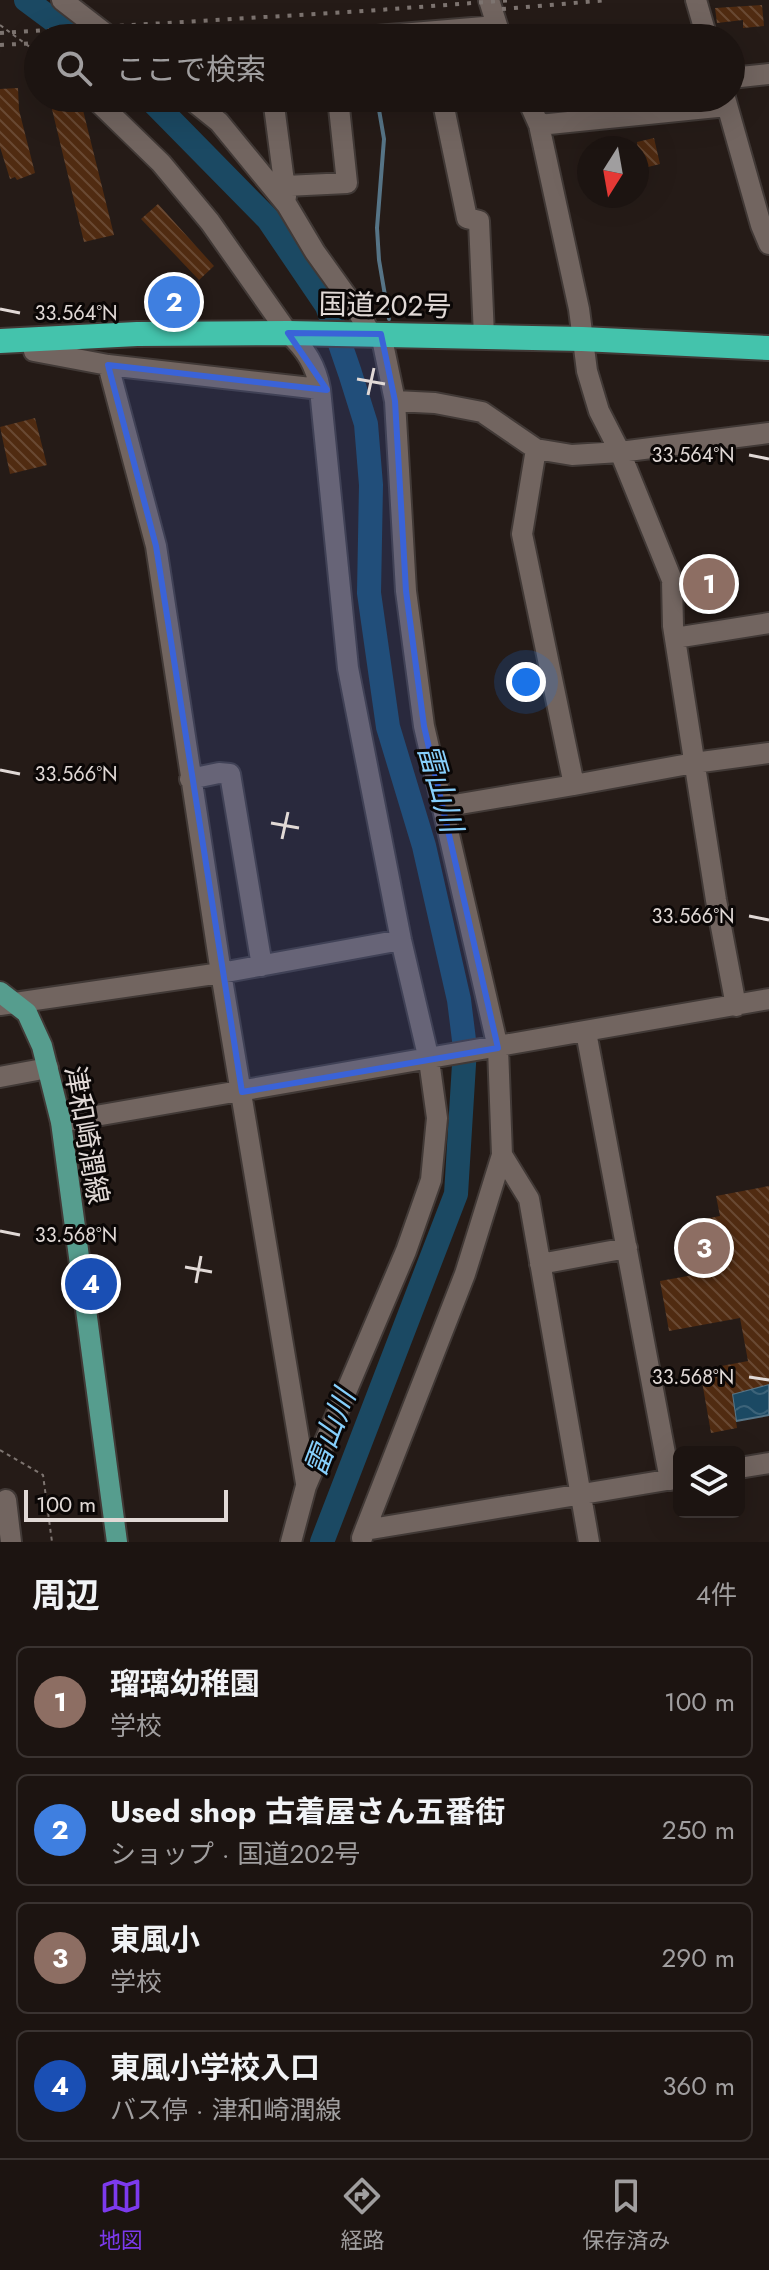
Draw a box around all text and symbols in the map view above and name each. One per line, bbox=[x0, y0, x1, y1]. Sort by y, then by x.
search box bbox=[24, 24, 745, 112]
icon: search bbox=[52, 46, 96, 90]
text: ここで検索 bbox=[116, 48, 266, 91]
north arrow bbox=[577, 136, 649, 208]
pin: 2 bbox=[148, 272, 200, 332]
street label: 国道202号 bbox=[318, 284, 452, 327]
text: 33.564°N bbox=[34, 299, 118, 328]
text: 33.564°N bbox=[651, 441, 735, 470]
pin: 1 bbox=[683, 554, 735, 614]
your location bbox=[506, 662, 546, 702]
water label: 雷山川 bbox=[407, 739, 474, 840]
text: 33.566°N bbox=[35, 760, 117, 789]
text: 33.566°N bbox=[652, 902, 734, 931]
street label: 津和崎潤線 bbox=[54, 1063, 119, 1208]
pin: 3 bbox=[678, 1218, 730, 1278]
text: 33.568°N bbox=[35, 1221, 117, 1250]
pin: 4 bbox=[65, 1254, 117, 1314]
text: 33.568°N bbox=[652, 1363, 734, 1392]
water label: 雷山川 bbox=[293, 1380, 367, 1483]
map controls bbox=[673, 1446, 745, 1518]
button: layers bbox=[673, 1446, 745, 1518]
scale bar bbox=[24, 1486, 228, 1522]
text: 100 m bbox=[36, 1488, 96, 1520]
text: 周辺 bbox=[32, 1571, 100, 1620]
text: 4件 bbox=[696, 1576, 737, 1614]
text: 瑠璃幼稚園 bbox=[110, 1662, 260, 1705]
text: 1 bbox=[53, 1683, 67, 1721]
text: 100 m bbox=[664, 1683, 735, 1721]
text: 学校 bbox=[110, 1707, 162, 1745]
text: Used shop 古着屋さん五番街 bbox=[110, 1790, 505, 1833]
text: 2 bbox=[51, 1811, 69, 1849]
text: 250 m bbox=[662, 1811, 735, 1849]
text: ショップ · 国道202号 bbox=[110, 1835, 361, 1873]
text: 東風小 bbox=[110, 1918, 200, 1961]
text: 3 bbox=[52, 1939, 68, 1977]
text: 290 m bbox=[662, 1939, 735, 1977]
text: 学校 bbox=[110, 1963, 162, 2001]
text: 東風小学校入口 bbox=[110, 2046, 320, 2089]
text: 4 bbox=[51, 2067, 69, 2105]
text: 360 m bbox=[662, 2067, 735, 2105]
text: バス停 · 津和崎潤線 bbox=[110, 2091, 341, 2129]
tab: 地図 bbox=[99, 2174, 143, 2256]
tab: 経路 bbox=[340, 2174, 384, 2256]
tab: 保存済み bbox=[582, 2174, 670, 2256]

